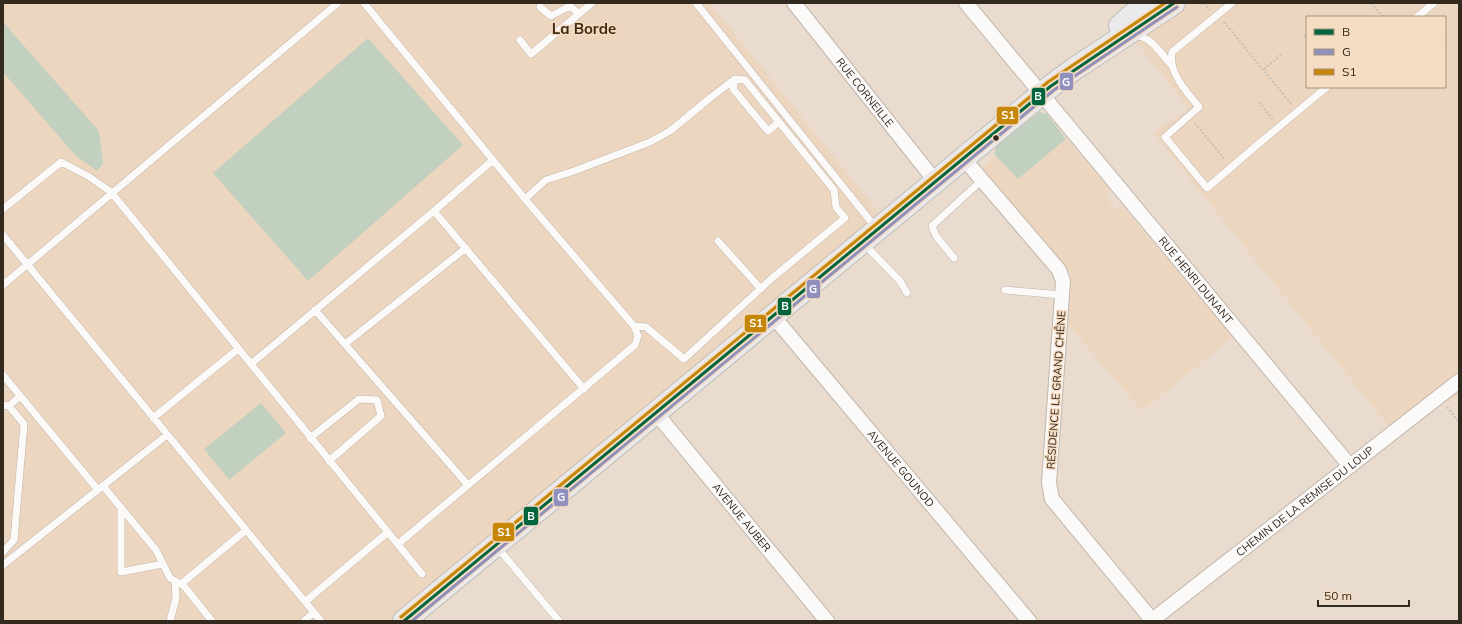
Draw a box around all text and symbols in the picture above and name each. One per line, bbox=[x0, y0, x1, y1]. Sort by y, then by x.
legend bbox=[1306, 16, 1446, 88]
district label: La Borde bbox=[552, 19, 616, 38]
text: B bbox=[1342, 24, 1350, 39]
text: G bbox=[1342, 44, 1351, 59]
street label: RUE CORNEILLE bbox=[833, 55, 897, 130]
text: S1 bbox=[1342, 64, 1357, 79]
line badge: G bbox=[1059, 72, 1074, 91]
text: G bbox=[1062, 75, 1070, 89]
line badge: B bbox=[1031, 87, 1046, 106]
text: B bbox=[1034, 89, 1042, 103]
line badge: S1 bbox=[996, 106, 1019, 125]
text: S1 bbox=[1001, 108, 1015, 122]
unlabelled marker bbox=[991, 133, 1001, 143]
street label: RUE HENRI DUNANT bbox=[1156, 234, 1236, 327]
line badge: G bbox=[806, 279, 821, 299]
text: G bbox=[809, 282, 817, 296]
line badge: B bbox=[777, 297, 792, 316]
text: B bbox=[781, 299, 789, 313]
street label: RÉSIDENCE LE GRAND CHÊNE bbox=[1043, 310, 1069, 470]
line badge: S1 bbox=[744, 314, 767, 333]
text: S1 bbox=[749, 316, 763, 330]
street label: AVENUE GOUNOD bbox=[864, 427, 937, 510]
street label: CHEMIN DE LA REMISE DU LOUP bbox=[1233, 443, 1377, 559]
street label: AVENUE AUBER bbox=[709, 480, 774, 555]
line badge: G bbox=[553, 488, 569, 507]
text: G bbox=[557, 490, 565, 504]
line badge: B bbox=[523, 506, 539, 526]
text: B bbox=[527, 509, 535, 523]
line badge: S1 bbox=[492, 522, 515, 542]
text: S1 bbox=[497, 525, 511, 539]
scale bar bbox=[1318, 582, 1409, 608]
text: 50 m bbox=[1324, 588, 1352, 603]

